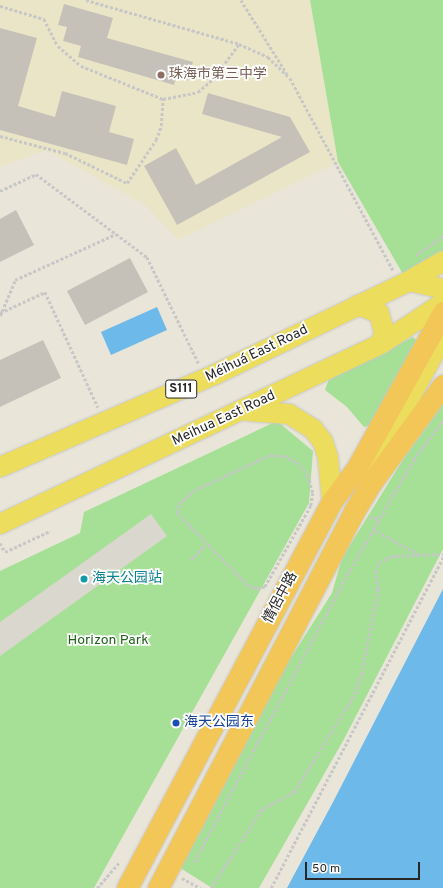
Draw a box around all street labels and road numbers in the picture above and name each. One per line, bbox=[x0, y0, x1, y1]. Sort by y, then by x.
street label: Méihuá East Road bbox=[203, 322, 311, 386]
road number: S111 bbox=[165, 378, 197, 400]
street label: Meihua East Road bbox=[170, 388, 278, 450]
street label: 情侶中路 bbox=[260, 569, 302, 627]

